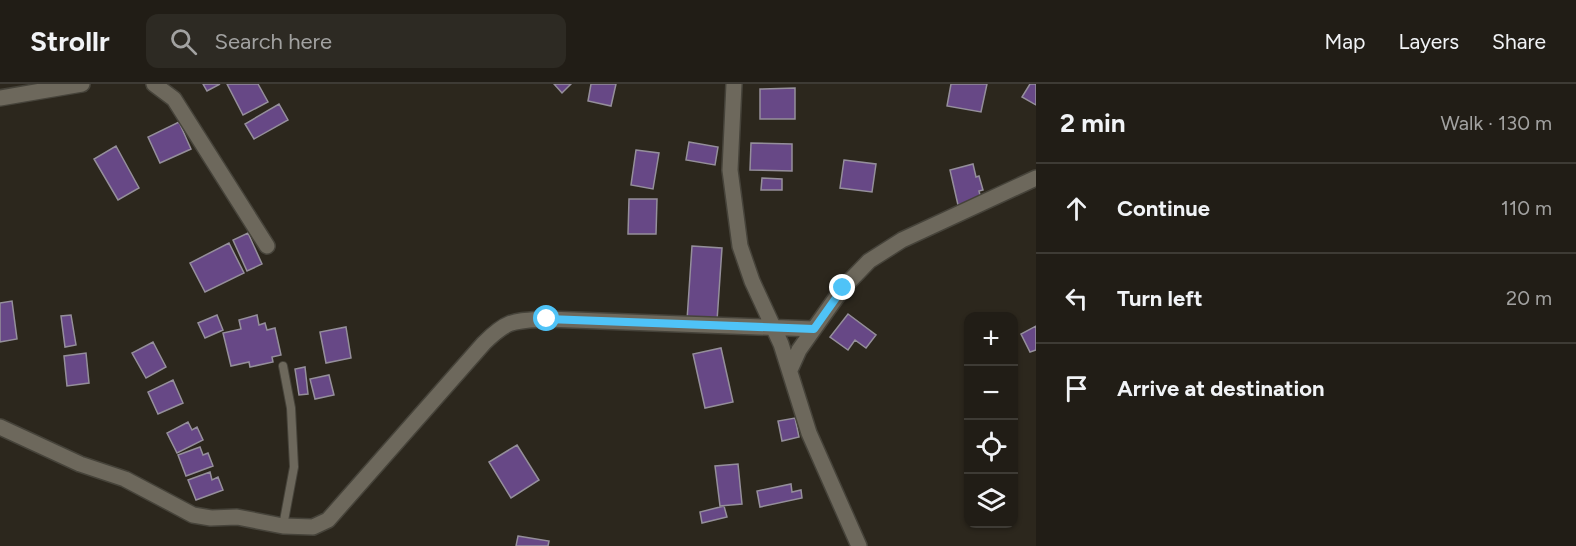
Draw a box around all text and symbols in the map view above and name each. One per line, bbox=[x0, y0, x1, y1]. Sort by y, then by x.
search box bbox=[146, 14, 566, 68]
text: Strollr bbox=[30, 24, 110, 58]
icon: search bbox=[167, 25, 200, 58]
text: Search here bbox=[215, 28, 332, 55]
text: Map bbox=[1325, 29, 1365, 54]
text: Layers bbox=[1398, 29, 1459, 54]
text: Share bbox=[1492, 29, 1546, 54]
text: 2 min bbox=[1060, 107, 1126, 139]
text: Walk · 130 m bbox=[1440, 111, 1552, 135]
icon: ahead bbox=[1060, 192, 1093, 225]
text: Continue bbox=[1117, 195, 1210, 222]
text: 110 m bbox=[1501, 196, 1552, 220]
route end bbox=[829, 274, 855, 300]
icon: left bbox=[1060, 282, 1093, 315]
text: Turn left bbox=[1117, 285, 1203, 312]
text: 20 m bbox=[1506, 286, 1552, 310]
route start bbox=[533, 305, 559, 331]
map controls bbox=[964, 312, 1018, 528]
button: + bbox=[964, 312, 1018, 366]
button: − bbox=[964, 366, 1018, 420]
icon: arrive bbox=[1060, 372, 1093, 405]
text: Arrive at destination bbox=[1117, 375, 1325, 402]
button: locate bbox=[964, 420, 1018, 474]
button: layers bbox=[964, 474, 1018, 528]

